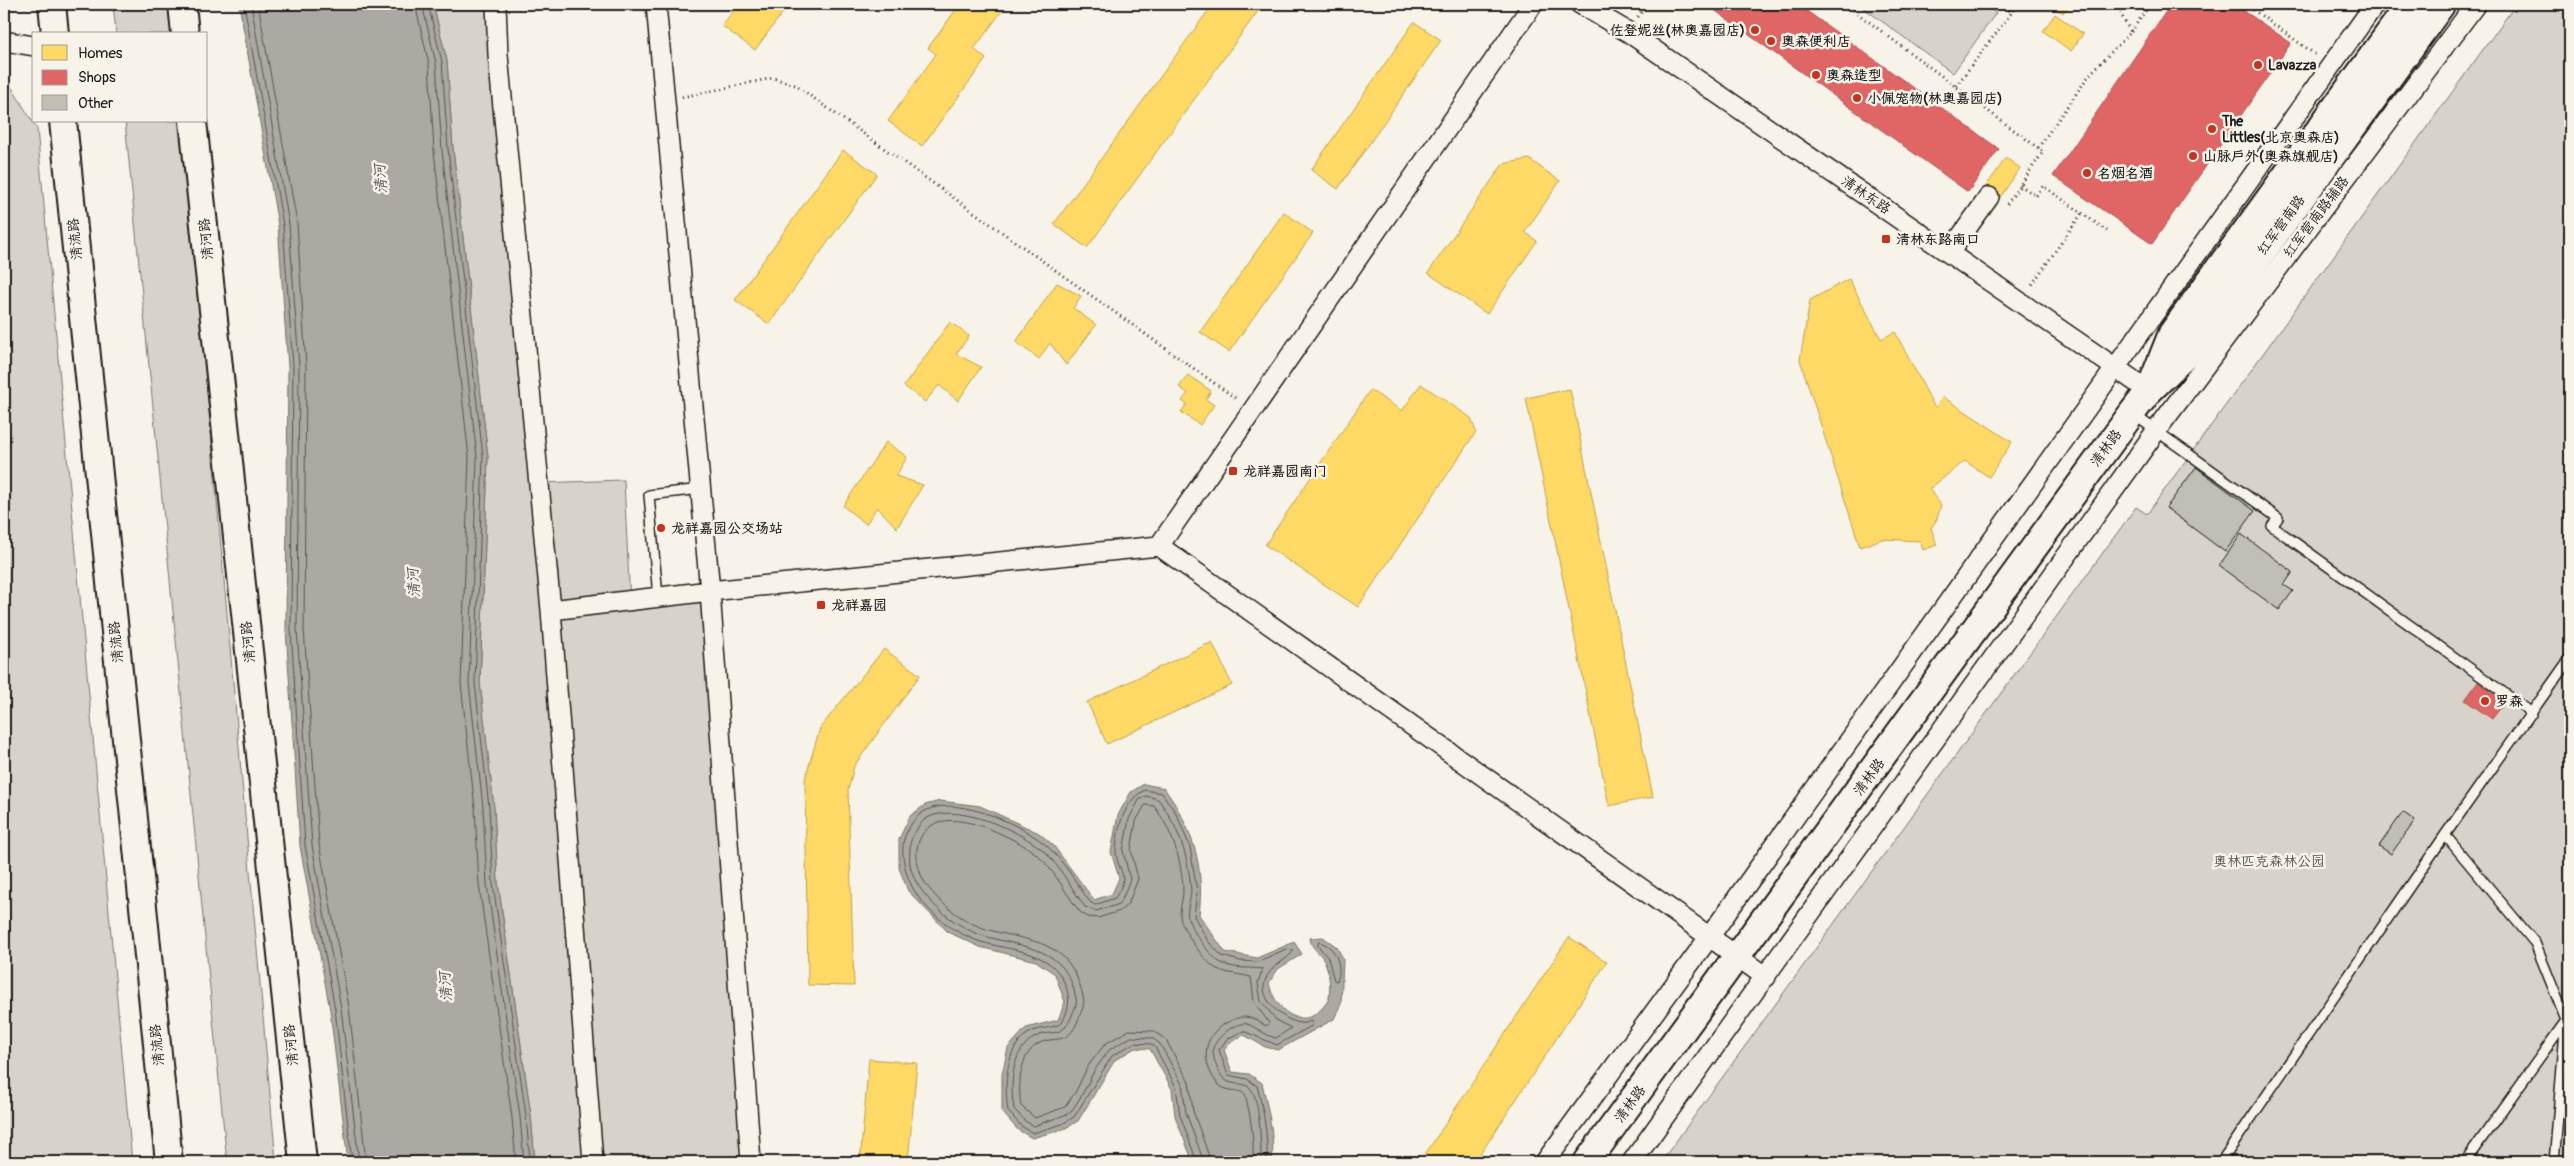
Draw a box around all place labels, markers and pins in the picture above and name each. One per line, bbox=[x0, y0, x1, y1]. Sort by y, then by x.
place label: 佐登妮丝(林奥嘉园店) bbox=[1610, 22, 1745, 39]
marker: 佐登妮丝(林奥嘉园店) bbox=[1749, 24, 1761, 36]
place label: 奥森便利店 bbox=[1781, 33, 1851, 50]
marker: 奥森便利店 bbox=[1765, 35, 1777, 47]
place label: Lavazza bbox=[2268, 57, 2317, 74]
marker: Lavazza bbox=[2252, 59, 2264, 71]
place label: 奥森造型 bbox=[1826, 67, 1882, 84]
marker: 奥森造型 bbox=[1810, 69, 1822, 81]
place label: 小佩宠物(林奥嘉园店) bbox=[1867, 90, 2002, 107]
marker: 小佩宠物(林奥嘉园店) bbox=[1851, 92, 1863, 104]
place label: The Littles(北京奥森店) bbox=[2221, 113, 2340, 146]
marker: The Littles(北京奥森店) bbox=[2206, 123, 2218, 135]
place label: 山脉户外(奥森旗舰店) bbox=[2203, 148, 2338, 165]
marker: 山脉户外(奥森旗舰店) bbox=[2187, 150, 2199, 162]
place label: 名烟名酒 bbox=[2097, 165, 2153, 182]
marker: 名烟名酒 bbox=[2081, 167, 2093, 179]
place label: 清林东路南口 bbox=[1896, 231, 1980, 248]
marker: 清林东路南口 bbox=[1880, 233, 1892, 245]
place label: 龙祥嘉园南门 bbox=[1243, 463, 1327, 480]
marker: 龙祥嘉园南门 bbox=[1227, 465, 1239, 477]
place label: 龙祥嘉园公交场站 bbox=[671, 520, 783, 537]
marker: 龙祥嘉园公交场站 bbox=[655, 522, 667, 534]
place label: 龙祥嘉园 bbox=[831, 597, 887, 614]
marker: 龙祥嘉园 bbox=[815, 599, 827, 611]
place label: 罗森 bbox=[2495, 693, 2523, 710]
marker: 罗森 bbox=[2479, 695, 2491, 707]

